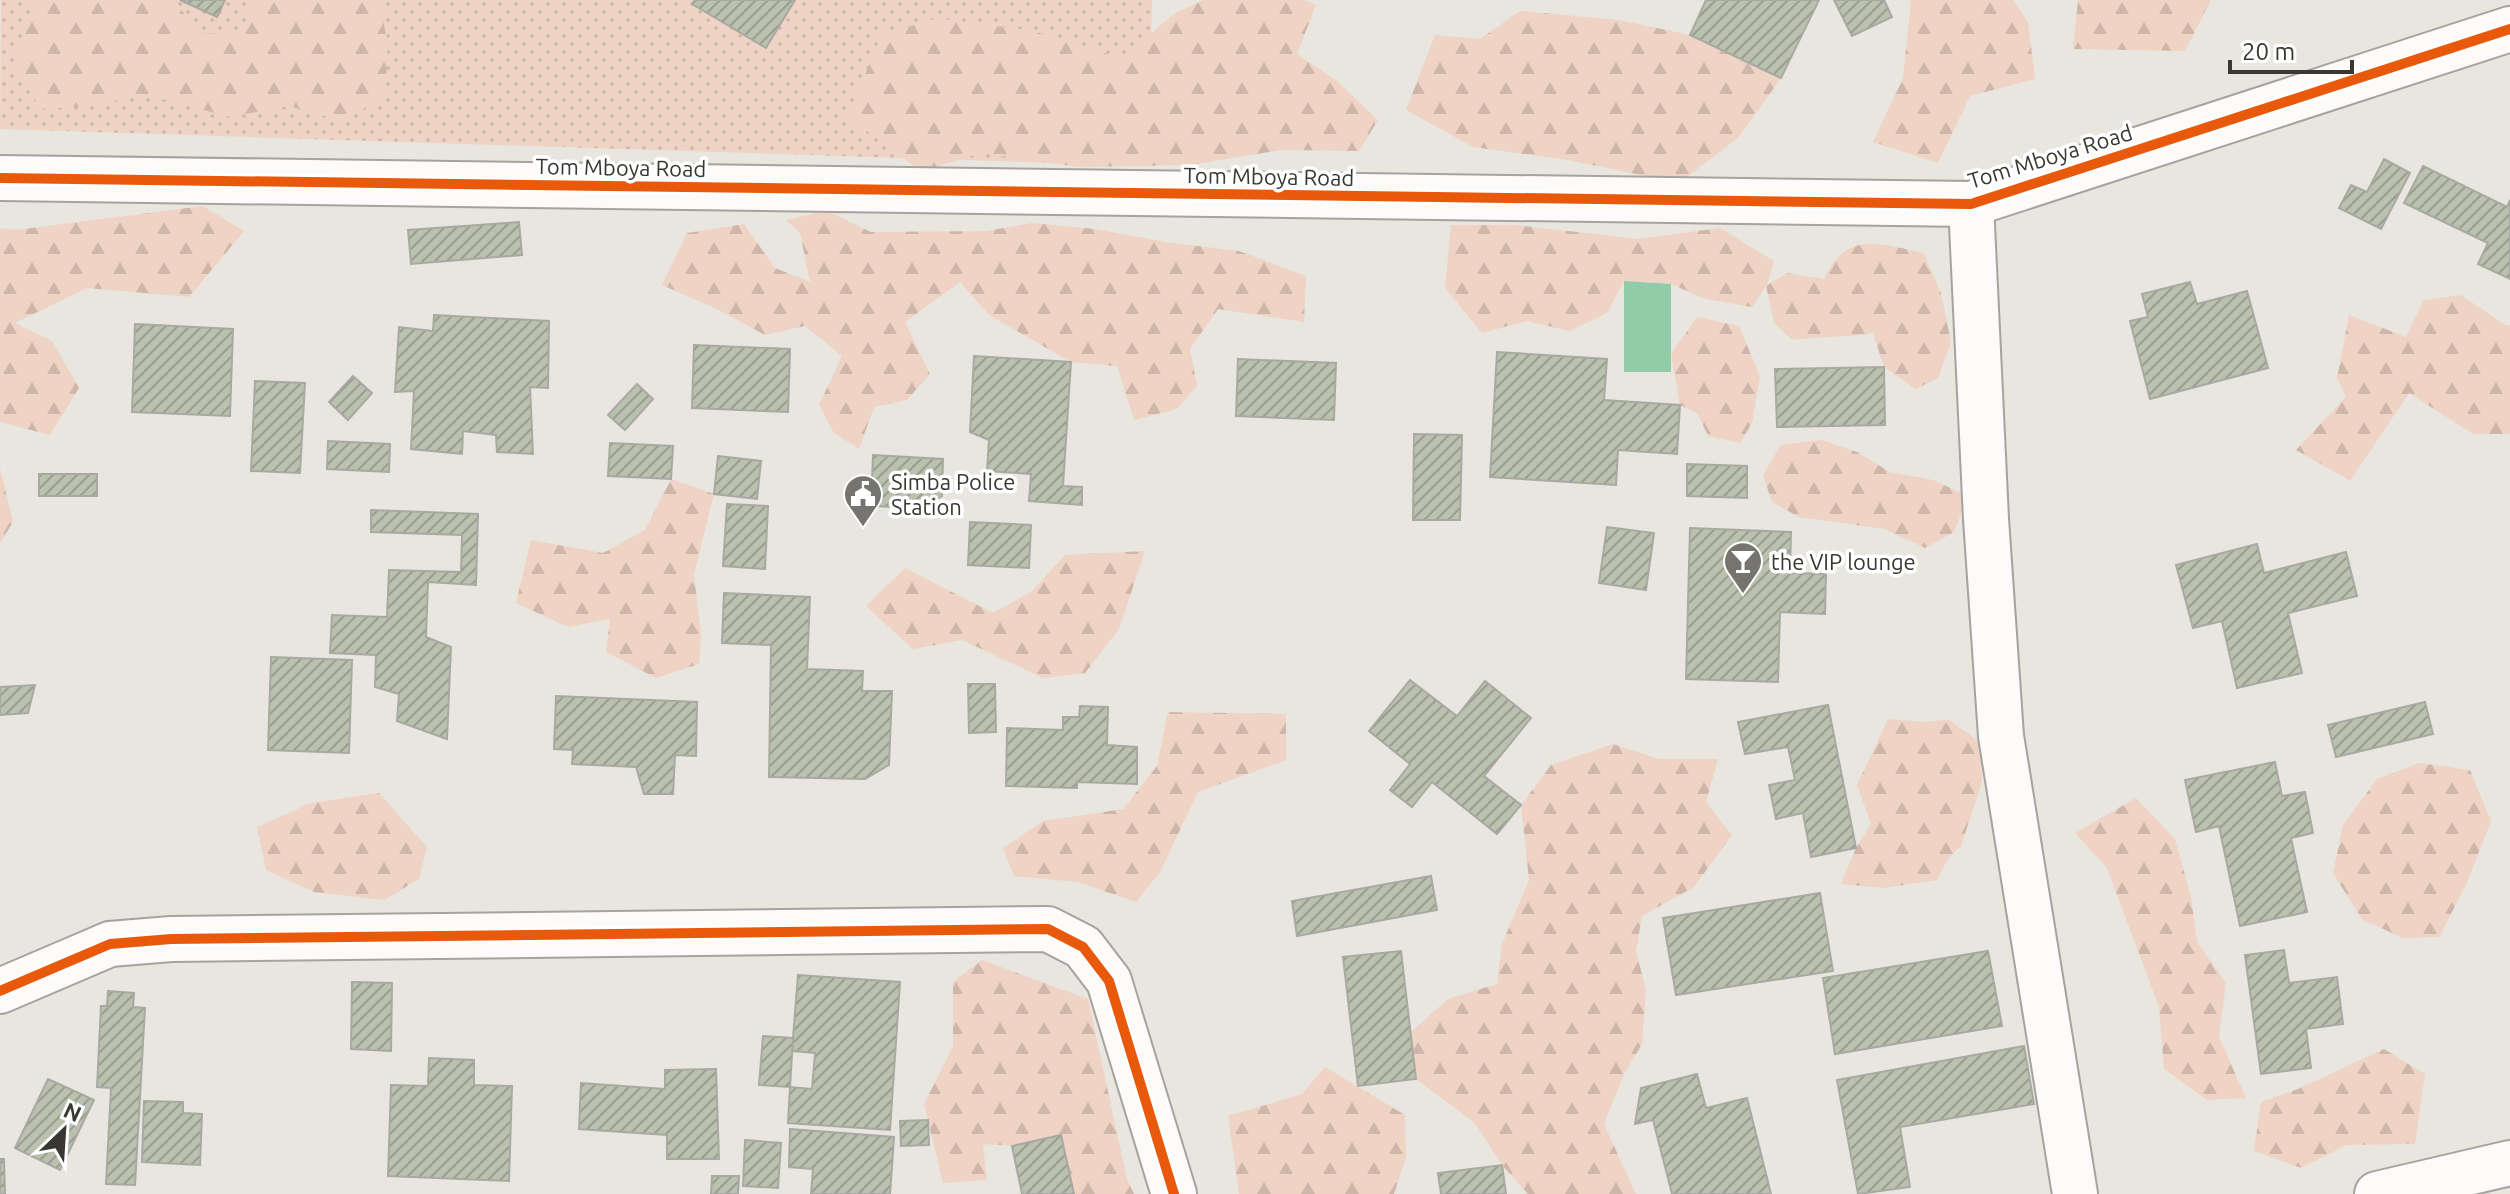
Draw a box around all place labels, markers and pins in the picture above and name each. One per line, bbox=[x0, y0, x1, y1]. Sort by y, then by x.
place label: Simba Police Station bbox=[891, 469, 1015, 519]
public building icon: Simba Police Station bbox=[842, 473, 884, 528]
bar icon: the VIP lounge bbox=[1722, 540, 1764, 595]
place label: the VIP lounge bbox=[1771, 549, 1916, 574]

